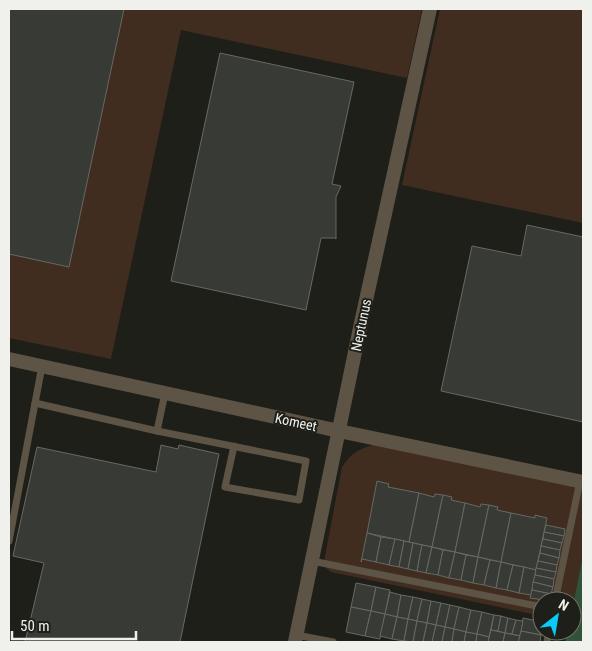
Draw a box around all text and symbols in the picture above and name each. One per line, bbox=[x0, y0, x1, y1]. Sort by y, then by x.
street label: Neptunus bbox=[348, 297, 374, 353]
street label: Komeet bbox=[274, 410, 318, 434]
north arrow bbox=[532, 591, 582, 641]
text: N bbox=[556, 596, 571, 614]
scale bar bbox=[12, 608, 136, 640]
text: 50 m bbox=[20, 617, 50, 635]

